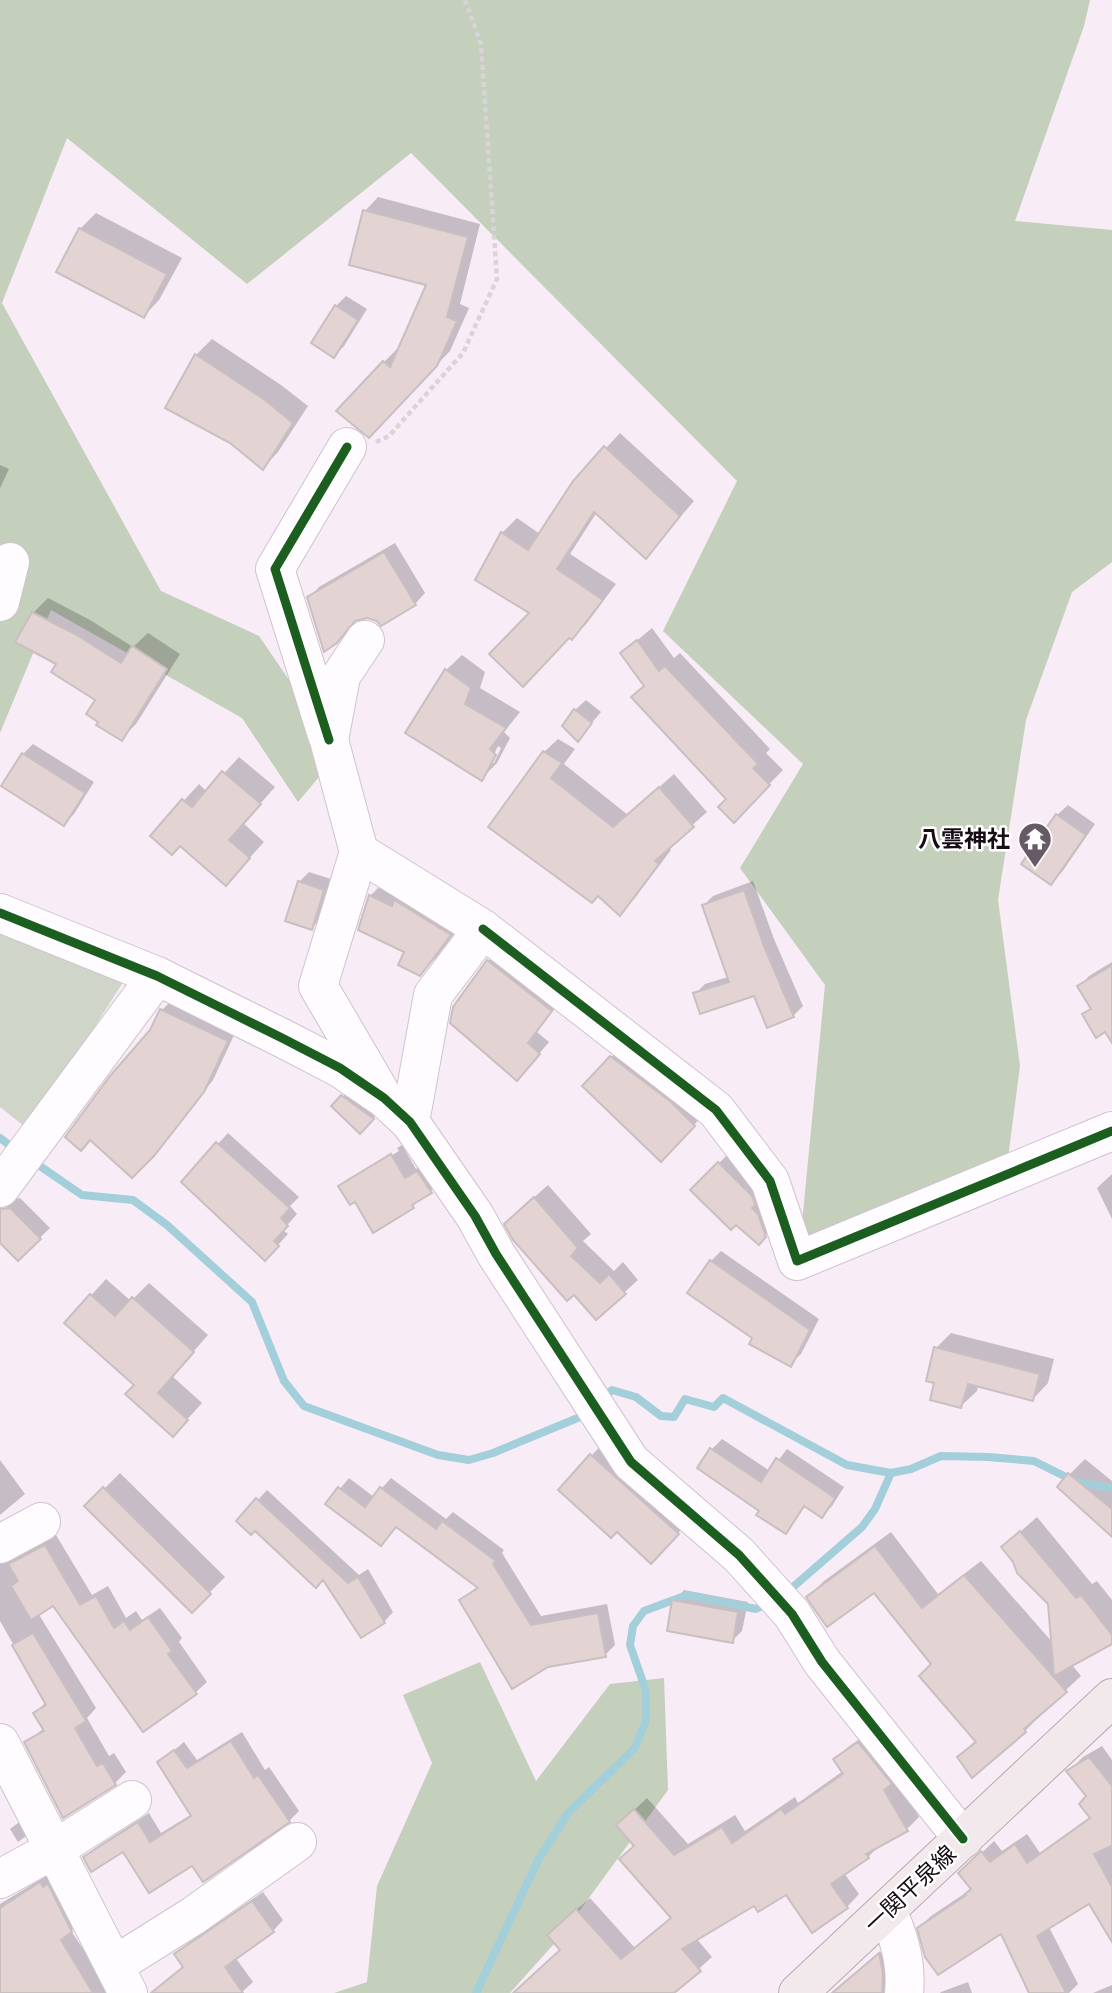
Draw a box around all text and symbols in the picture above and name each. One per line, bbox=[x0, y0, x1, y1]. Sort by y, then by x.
temple icon: 八雲神社 bbox=[1016, 820, 1054, 869]
place label: 八雲神社 bbox=[918, 823, 1010, 858]
street label: 一関平泉線 bbox=[857, 1838, 965, 1942]

